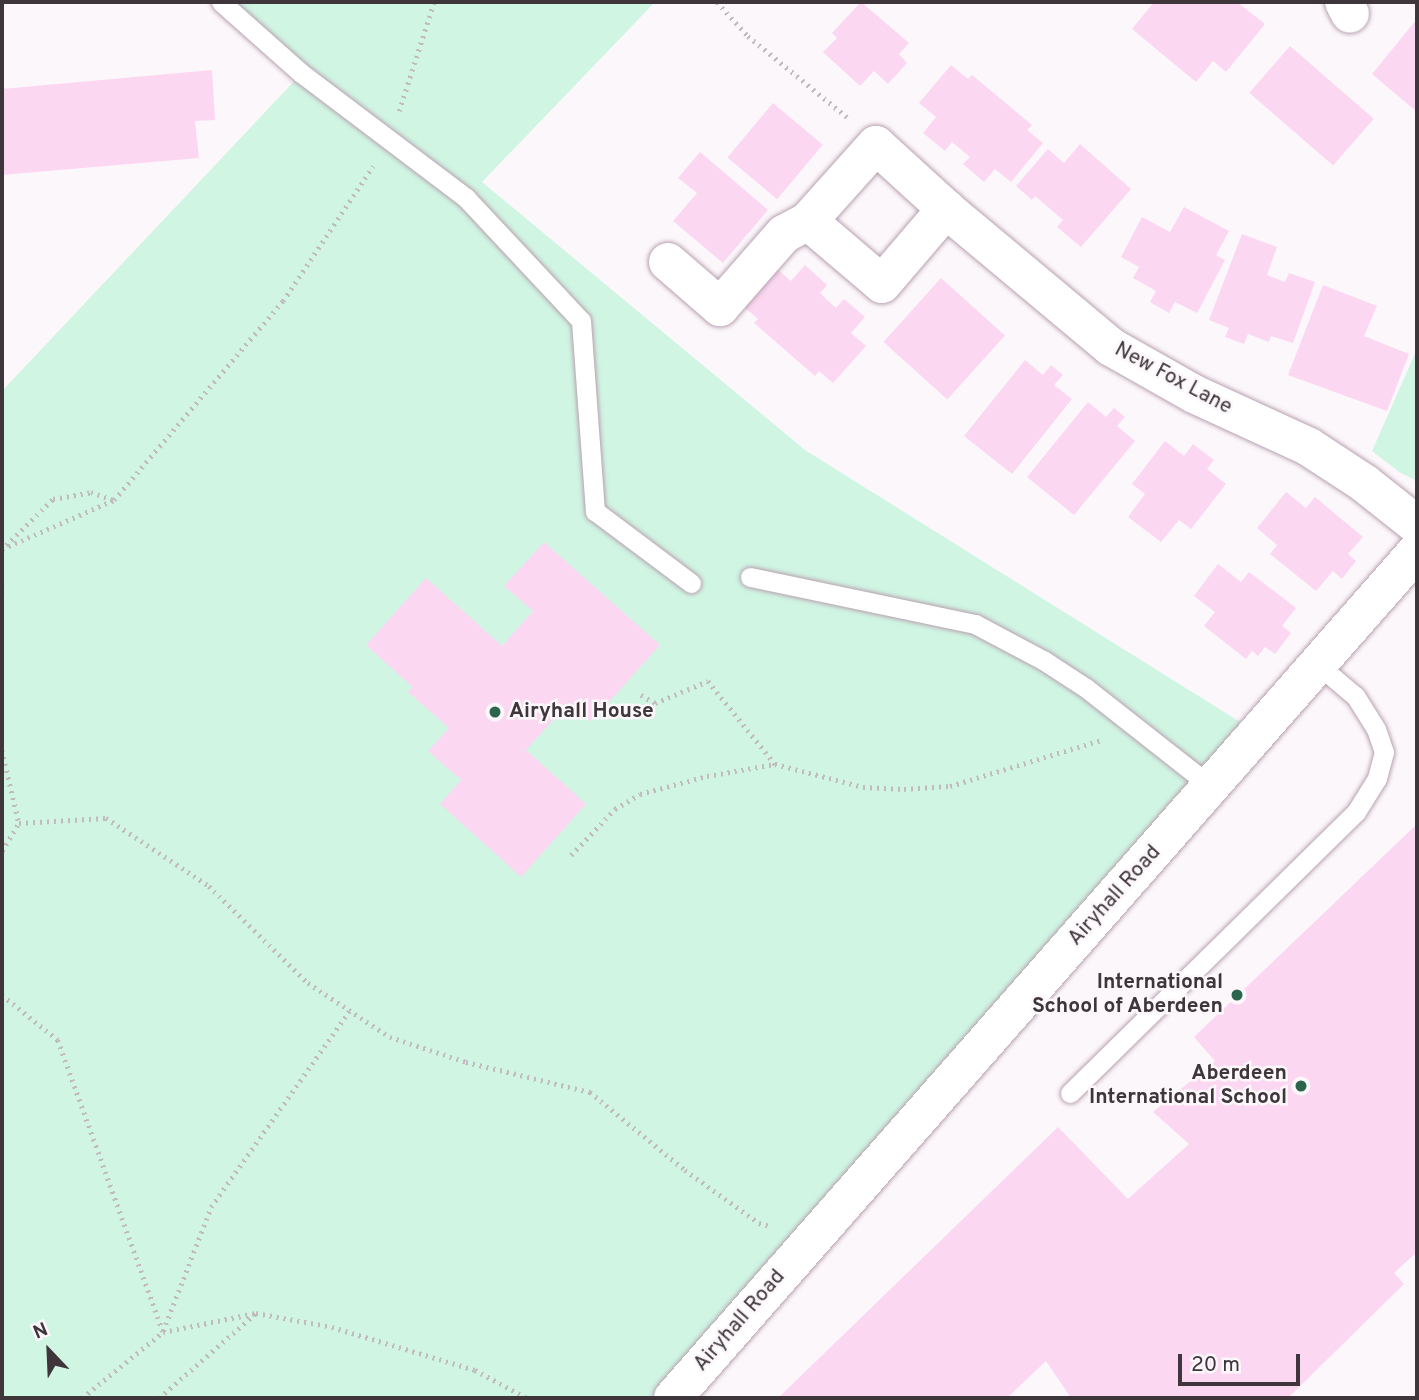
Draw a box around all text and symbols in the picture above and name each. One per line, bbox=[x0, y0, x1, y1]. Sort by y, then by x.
street label: New Fox Lane bbox=[1110, 337, 1236, 421]
place label: Airyhall House bbox=[509, 699, 654, 725]
marker: Airyhall House bbox=[487, 704, 503, 720]
street label: Airyhall Road bbox=[1063, 841, 1167, 951]
place label: International School of Aberdeen bbox=[1031, 970, 1223, 1020]
marker: International School of Aberdeen bbox=[1229, 987, 1245, 1003]
place label: Aberdeen International School bbox=[1089, 1061, 1287, 1111]
marker: Aberdeen International School bbox=[1293, 1078, 1309, 1094]
street label: Airyhall Road bbox=[689, 1265, 791, 1377]
north arrow bbox=[14, 1316, 84, 1386]
text: N bbox=[30, 1318, 52, 1345]
scale bar bbox=[1181, 1340, 1304, 1384]
text: 20 m bbox=[1191, 1352, 1240, 1379]

